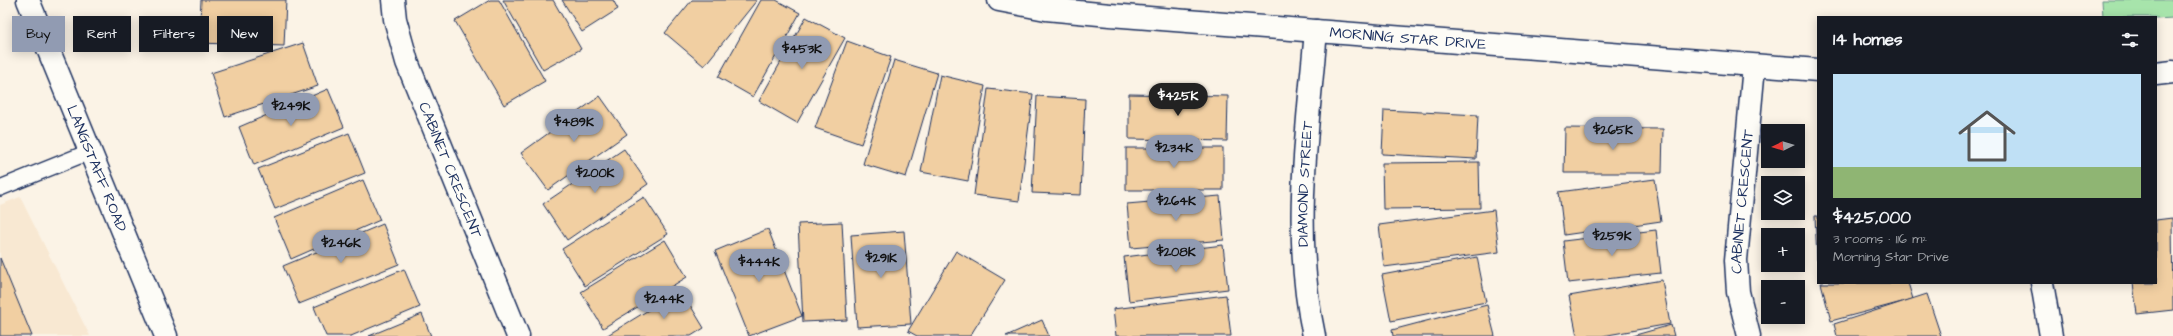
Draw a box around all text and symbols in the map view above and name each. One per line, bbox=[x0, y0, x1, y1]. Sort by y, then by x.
chip: Buy bbox=[12, 16, 65, 52]
chip: Rent bbox=[73, 16, 131, 52]
chip: Filters bbox=[139, 16, 209, 52]
chip: New bbox=[217, 16, 273, 52]
street label: MORNING STAR DRIVE bbox=[1329, 22, 1487, 55]
text: 14 homes bbox=[1833, 28, 1903, 52]
icon: filters bbox=[2119, 29, 2141, 51]
pin: $453K bbox=[774, 36, 830, 70]
text: $453K bbox=[782, 40, 822, 58]
pin: $425K bbox=[1150, 83, 1206, 117]
text: $425K bbox=[1158, 87, 1198, 105]
pin: $249K bbox=[263, 93, 319, 127]
text: $249K bbox=[272, 97, 310, 115]
street label: CABINET CRESCENT bbox=[413, 99, 487, 242]
icon: home bbox=[1951, 100, 2023, 172]
street label: LANGSTAFF ROAD bbox=[61, 102, 132, 235]
pin: $489K bbox=[546, 109, 602, 143]
text: $489K bbox=[554, 113, 594, 131]
pin: $265K bbox=[1585, 117, 1641, 151]
street label: DIAMOND STREET bbox=[1293, 119, 1319, 247]
text: $265K bbox=[1593, 121, 1633, 139]
north arrow bbox=[1761, 124, 1805, 168]
map controls bbox=[1761, 124, 1805, 324]
street label: CABINET CRESCENT bbox=[1726, 128, 1759, 275]
pin: $234K bbox=[1146, 135, 1202, 169]
text: $234K bbox=[1155, 139, 1193, 157]
pin: $200K bbox=[567, 160, 623, 194]
text: $200K bbox=[576, 164, 614, 182]
button: layers bbox=[1761, 176, 1805, 220]
pin: $264K bbox=[1148, 188, 1204, 222]
text: $264K bbox=[1156, 192, 1196, 210]
text: $425,000 bbox=[1833, 206, 1911, 230]
pin: $259K bbox=[1584, 223, 1640, 257]
text: $259K bbox=[1592, 227, 1632, 245]
button: + bbox=[1761, 228, 1805, 272]
pin: $246K bbox=[313, 230, 369, 264]
text: 3 rooms · 116 m² bbox=[1833, 230, 1927, 248]
text: $246K bbox=[321, 234, 361, 252]
pin: $208K bbox=[1148, 239, 1204, 273]
text: $208K bbox=[1156, 243, 1196, 261]
pin: $291K bbox=[853, 245, 909, 279]
text: Morning Star Drive bbox=[1833, 248, 1949, 266]
pin: $444K bbox=[731, 249, 787, 283]
text: $291K bbox=[865, 249, 897, 267]
text: $444K bbox=[738, 253, 780, 271]
button: − bbox=[1761, 280, 1805, 324]
pin: $244K bbox=[636, 286, 692, 320]
text: $244K bbox=[644, 290, 684, 308]

